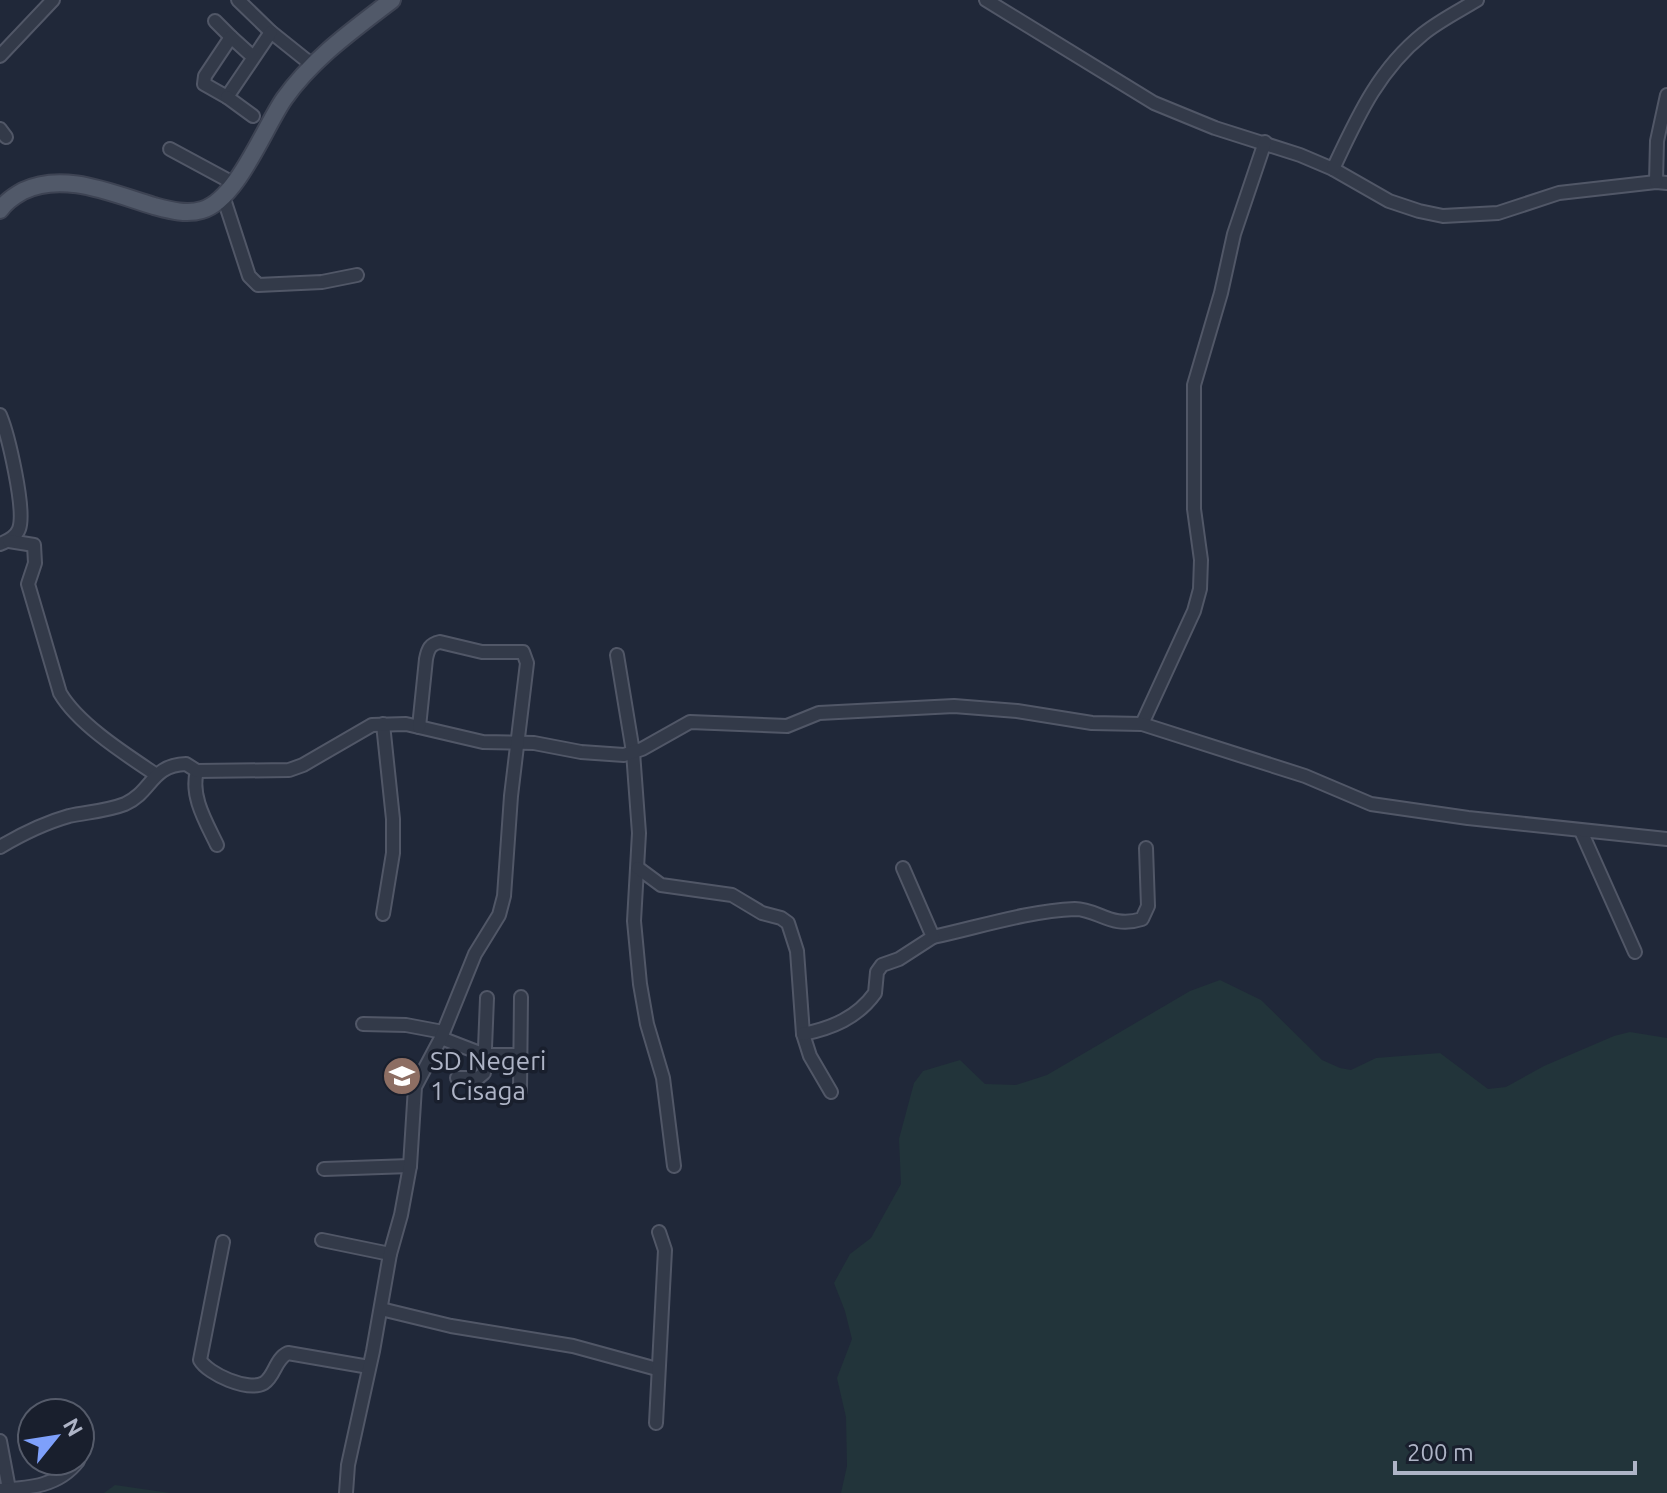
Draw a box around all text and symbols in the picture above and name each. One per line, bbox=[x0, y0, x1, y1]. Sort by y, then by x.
place label: SD Negeri 1 Cisaga bbox=[430, 1046, 546, 1105]
school or university icon: SD Negeri 1 Cisaga bbox=[381, 1055, 423, 1097]
north arrow bbox=[16, 1397, 96, 1477]
text: N bbox=[59, 1413, 89, 1440]
scale bar bbox=[1395, 1425, 1635, 1475]
text: 200 m bbox=[1407, 1439, 1474, 1466]

